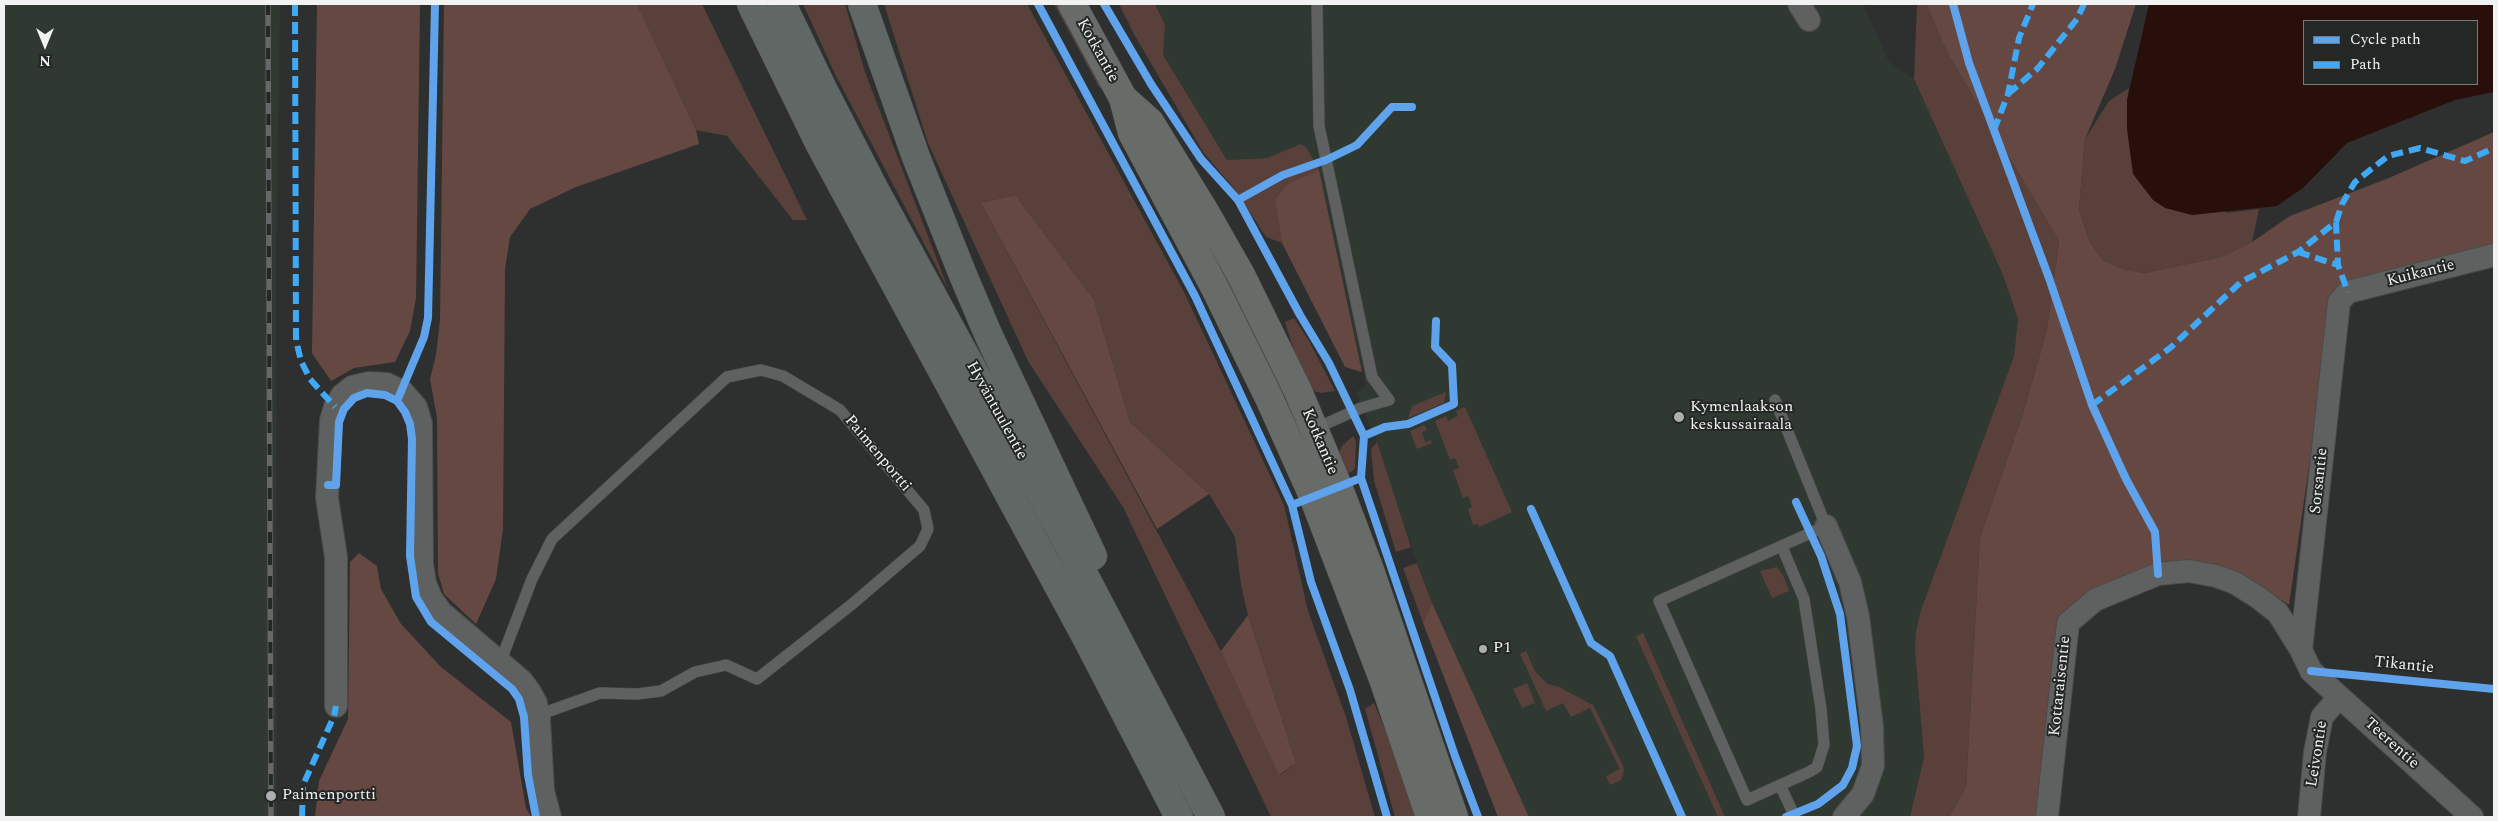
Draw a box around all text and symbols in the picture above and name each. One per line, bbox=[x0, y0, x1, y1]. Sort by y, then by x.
street label: Kotkantie bbox=[1072, 16, 1122, 86]
north arrow bbox=[20, 20, 70, 70]
legend bbox=[2303, 20, 2478, 85]
text: Cycle path bbox=[2350, 28, 2421, 51]
text: N bbox=[39, 50, 51, 71]
text: Path bbox=[2350, 53, 2381, 76]
street label: Kuikantie bbox=[2385, 256, 2457, 292]
street label: Hyväntuulentie bbox=[961, 359, 1031, 463]
place label: Kymenlaakson keskussairaala bbox=[1690, 398, 1793, 436]
street label: Kotkantie bbox=[1297, 406, 1341, 478]
marker: Kymenlaakson keskussairaala bbox=[1672, 410, 1686, 424]
street label: Paimenportti bbox=[839, 412, 915, 496]
street label: Sorsantie bbox=[2307, 447, 2333, 515]
street label: Kottaraisentie bbox=[2046, 635, 2076, 737]
place label: P1 bbox=[1493, 639, 1511, 659]
marker: P1 bbox=[1477, 643, 1489, 655]
street label: Tikantie bbox=[2373, 653, 2435, 679]
street label: Teerentie bbox=[2360, 714, 2422, 774]
street label: Leivontie bbox=[2303, 719, 2333, 789]
place label: Paimenportti bbox=[282, 786, 376, 806]
marker: Paimenportti bbox=[264, 789, 278, 803]

